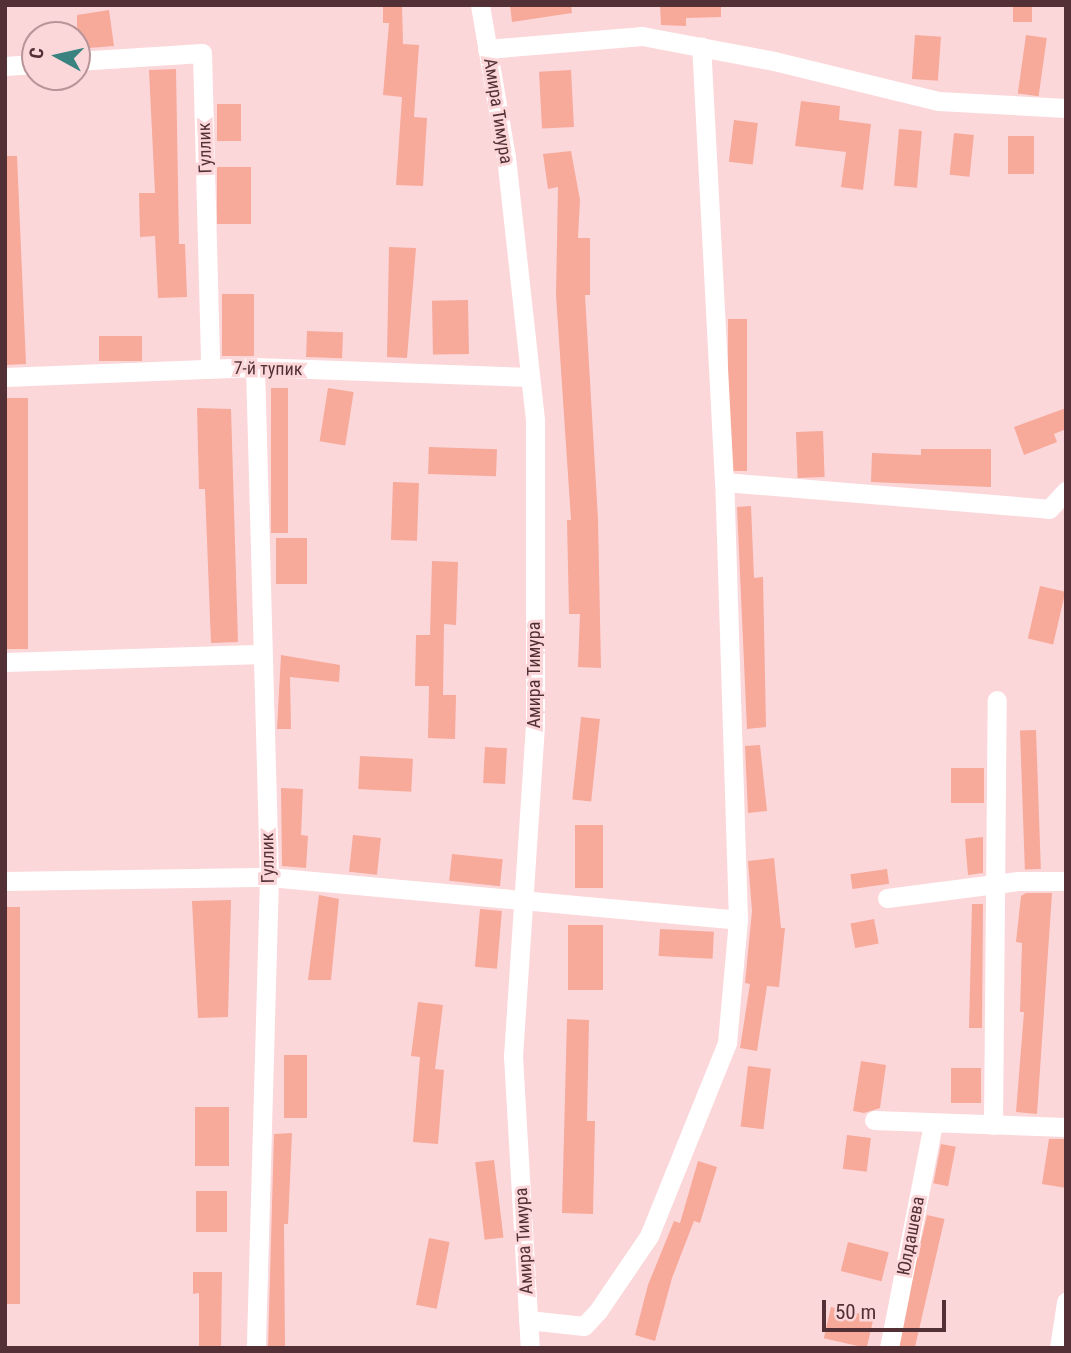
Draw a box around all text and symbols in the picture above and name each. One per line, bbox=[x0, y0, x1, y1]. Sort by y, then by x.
north arrow bbox=[21, 21, 91, 91]
text: С bbox=[25, 46, 49, 60]
street label: Амира Тимура bbox=[479, 56, 517, 166]
street label: Гуллик bbox=[193, 122, 217, 174]
street label: 7-й тупик bbox=[233, 358, 303, 380]
street label: Амира Тимура bbox=[523, 621, 545, 729]
street label: Гуллик bbox=[257, 832, 279, 884]
street label: Амира Тимура bbox=[510, 1187, 538, 1295]
street label: Юлдашева bbox=[893, 1195, 929, 1277]
scale bar bbox=[826, 1286, 950, 1330]
text: 50 m bbox=[835, 1300, 876, 1324]

